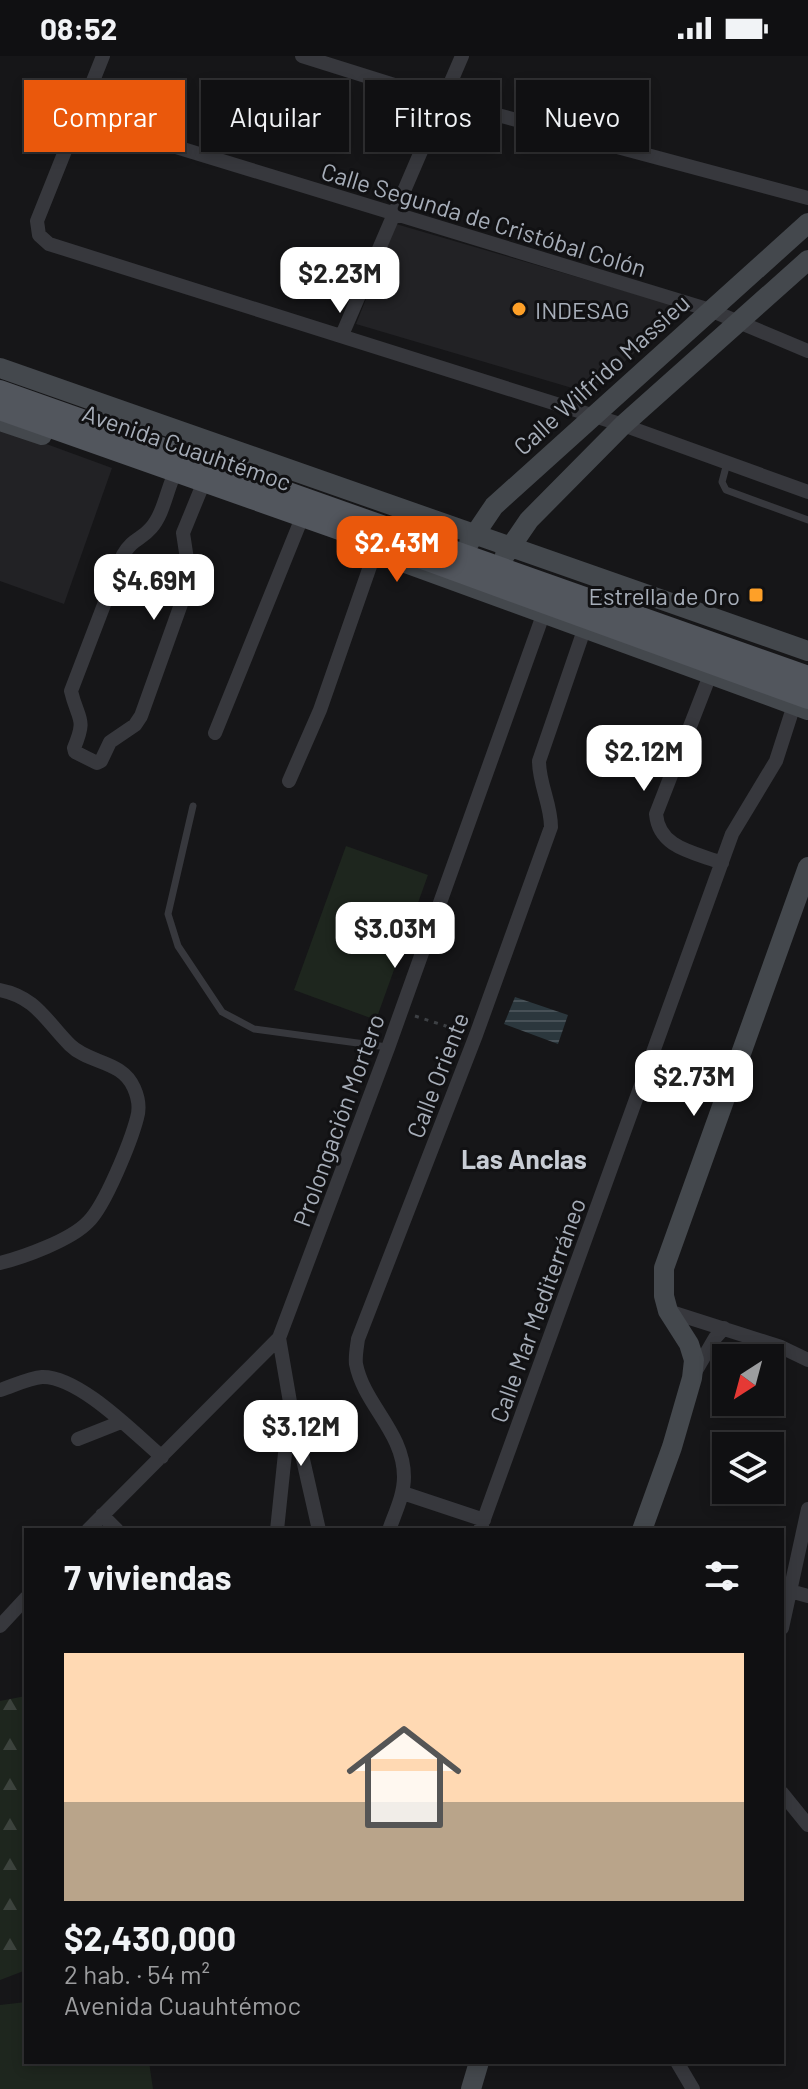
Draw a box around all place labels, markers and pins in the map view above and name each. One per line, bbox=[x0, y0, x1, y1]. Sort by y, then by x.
pin: $2.23M bbox=[275, 247, 405, 315]
place label: INDESAG bbox=[535, 295, 629, 324]
marker: INDESAG bbox=[510, 300, 528, 318]
pin: $2.43M bbox=[332, 516, 462, 584]
pin: $4.69M bbox=[89, 554, 219, 622]
place label: Estrella de Oro bbox=[588, 581, 740, 610]
marker: Estrella de Oro bbox=[747, 586, 765, 604]
pin: $2.12M bbox=[579, 725, 709, 793]
pin: $3.03M bbox=[330, 902, 460, 970]
pin: $2.73M bbox=[629, 1050, 759, 1118]
pin: $3.12M bbox=[236, 1400, 366, 1468]

